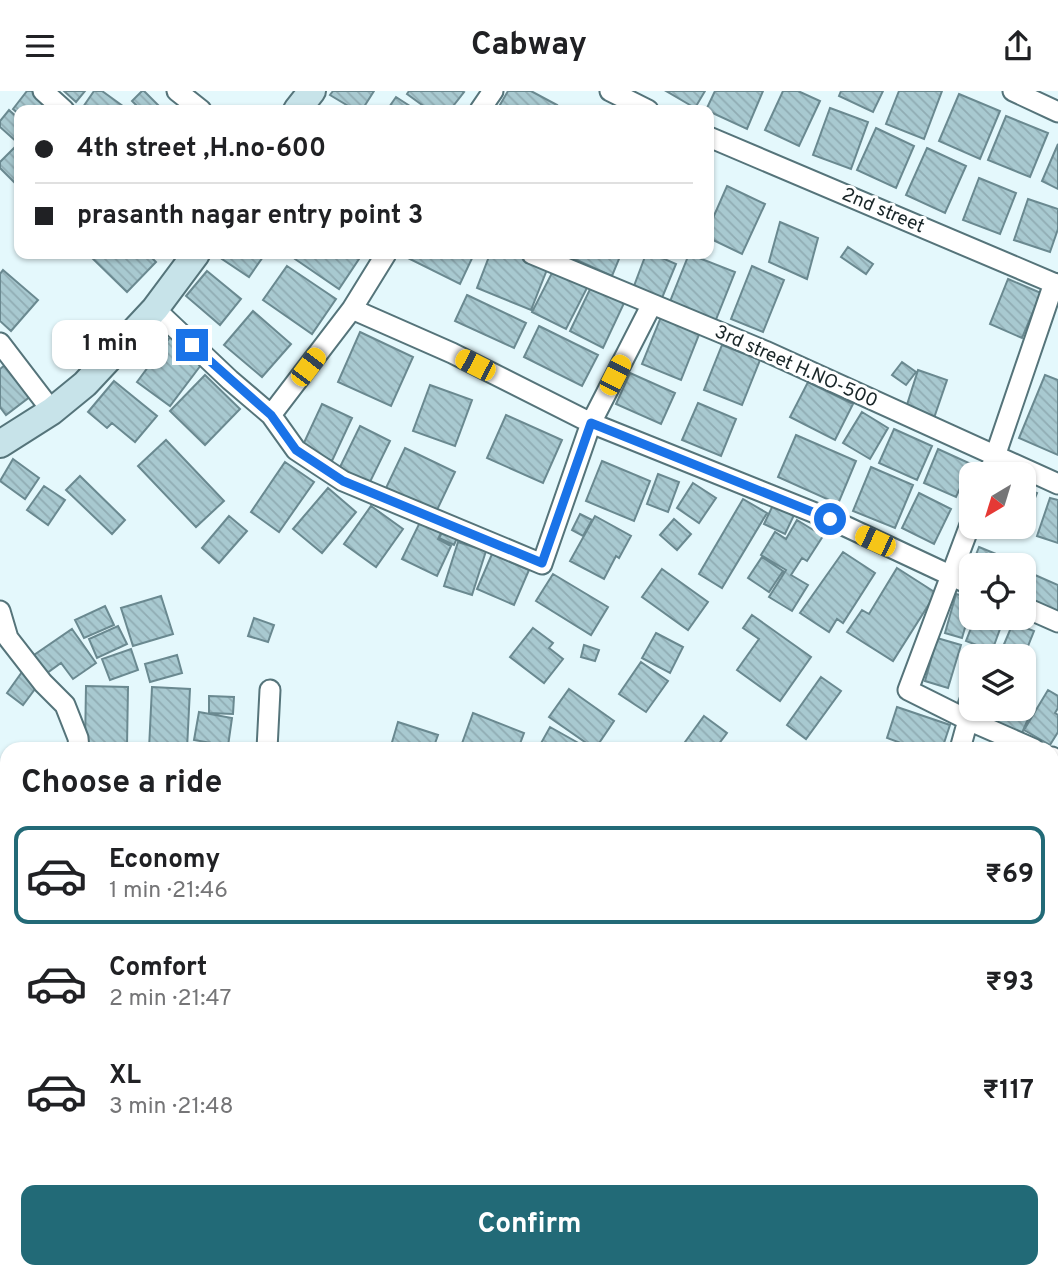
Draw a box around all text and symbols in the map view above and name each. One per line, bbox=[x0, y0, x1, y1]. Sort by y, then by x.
text: Cabway bbox=[471, 26, 587, 66]
icon: menu bbox=[21, 27, 59, 65]
icon: share bbox=[999, 27, 1037, 65]
text: 4th street ,H.no-600 bbox=[77, 133, 326, 166]
street label: 2nd street bbox=[838, 183, 928, 239]
text: prasanth nagar entry point 3 bbox=[77, 200, 423, 233]
street label: 3rd street H.NO-500 bbox=[711, 320, 881, 414]
callout: 1 min bbox=[52, 321, 168, 369]
route end bbox=[176, 329, 208, 361]
text: 1 min bbox=[82, 330, 138, 359]
car bbox=[287, 344, 330, 390]
car bbox=[452, 346, 499, 384]
car bbox=[597, 352, 634, 398]
north arrow bbox=[959, 462, 1036, 539]
map controls bbox=[959, 462, 1036, 721]
route start bbox=[814, 503, 846, 535]
car bbox=[852, 523, 899, 559]
button: locate bbox=[959, 553, 1036, 630]
button: layers bbox=[959, 644, 1036, 721]
text: Choose a ride bbox=[21, 764, 222, 804]
icon: car bbox=[25, 844, 88, 907]
text: Economy bbox=[109, 844, 220, 877]
text: ₹69 bbox=[985, 859, 1034, 892]
text: 1 min · 21:46 bbox=[109, 877, 228, 906]
icon: car bbox=[25, 952, 88, 1015]
text: Comfort bbox=[109, 952, 207, 985]
text: ₹93 bbox=[985, 967, 1034, 1000]
text: 2 min · 21:47 bbox=[109, 985, 231, 1014]
icon: car bbox=[25, 1060, 88, 1123]
text: XL bbox=[109, 1060, 141, 1093]
text: ₹117 bbox=[982, 1075, 1034, 1108]
text: 3 min · 21:48 bbox=[109, 1093, 234, 1122]
button: Confirm bbox=[21, 1185, 1038, 1265]

